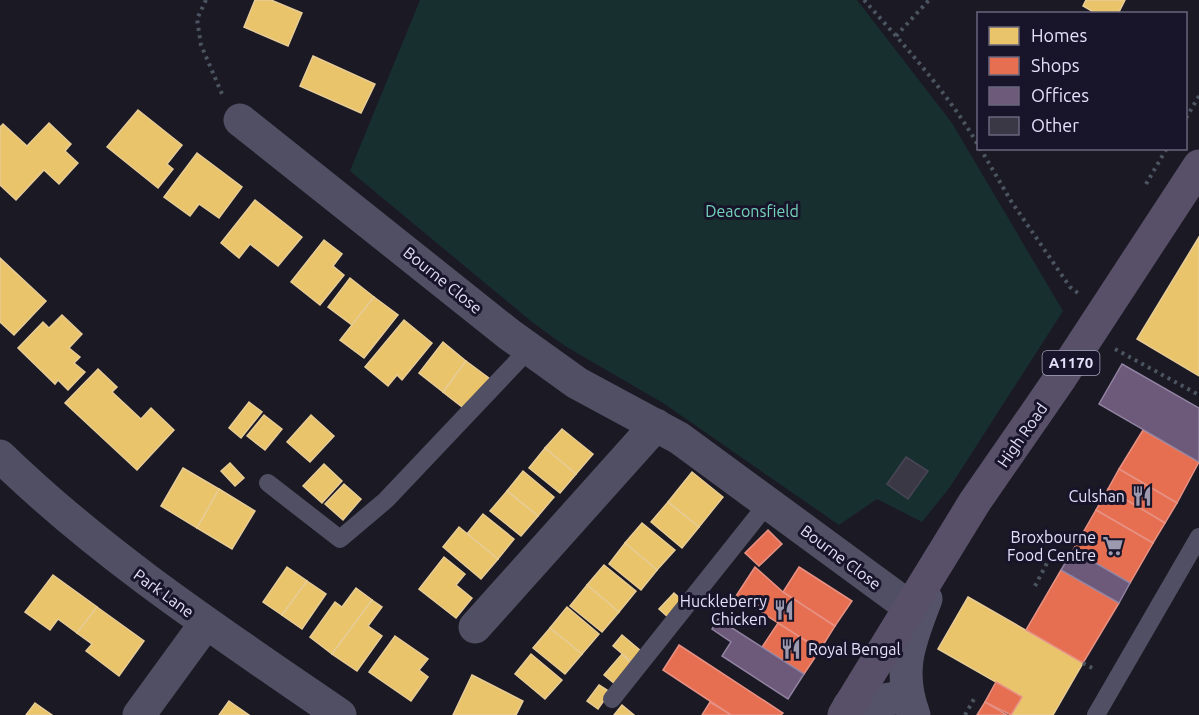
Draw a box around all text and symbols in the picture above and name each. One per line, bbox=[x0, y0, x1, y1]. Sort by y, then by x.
legend bbox=[977, 12, 1187, 150]
text: Homes bbox=[1031, 25, 1088, 45]
text: Shops bbox=[1031, 55, 1080, 75]
text: Offices bbox=[1031, 85, 1089, 105]
text: Other bbox=[1031, 115, 1079, 135]
park label: Deaconsfield bbox=[705, 202, 799, 220]
street label: Bourne Close bbox=[400, 243, 486, 317]
road number: A1170 bbox=[1042, 351, 1100, 375]
street label: High Road bbox=[993, 400, 1051, 470]
restaurant icon: Culshan bbox=[1130, 484, 1154, 508]
place label: Culshan bbox=[1069, 487, 1125, 505]
street label: Bourne Close bbox=[797, 521, 885, 593]
place label: Broxbourne Food Centre bbox=[1007, 528, 1096, 564]
supermarket icon: Broxbourne Food Centre bbox=[1101, 534, 1125, 558]
street label: Park Lane bbox=[130, 565, 198, 621]
place label: Huckleberry Chicken bbox=[680, 592, 767, 628]
restaurant icon: Huckleberry Chicken bbox=[772, 598, 796, 622]
restaurant icon: Royal Bengal bbox=[779, 637, 803, 661]
place label: Royal Bengal bbox=[808, 640, 901, 658]

